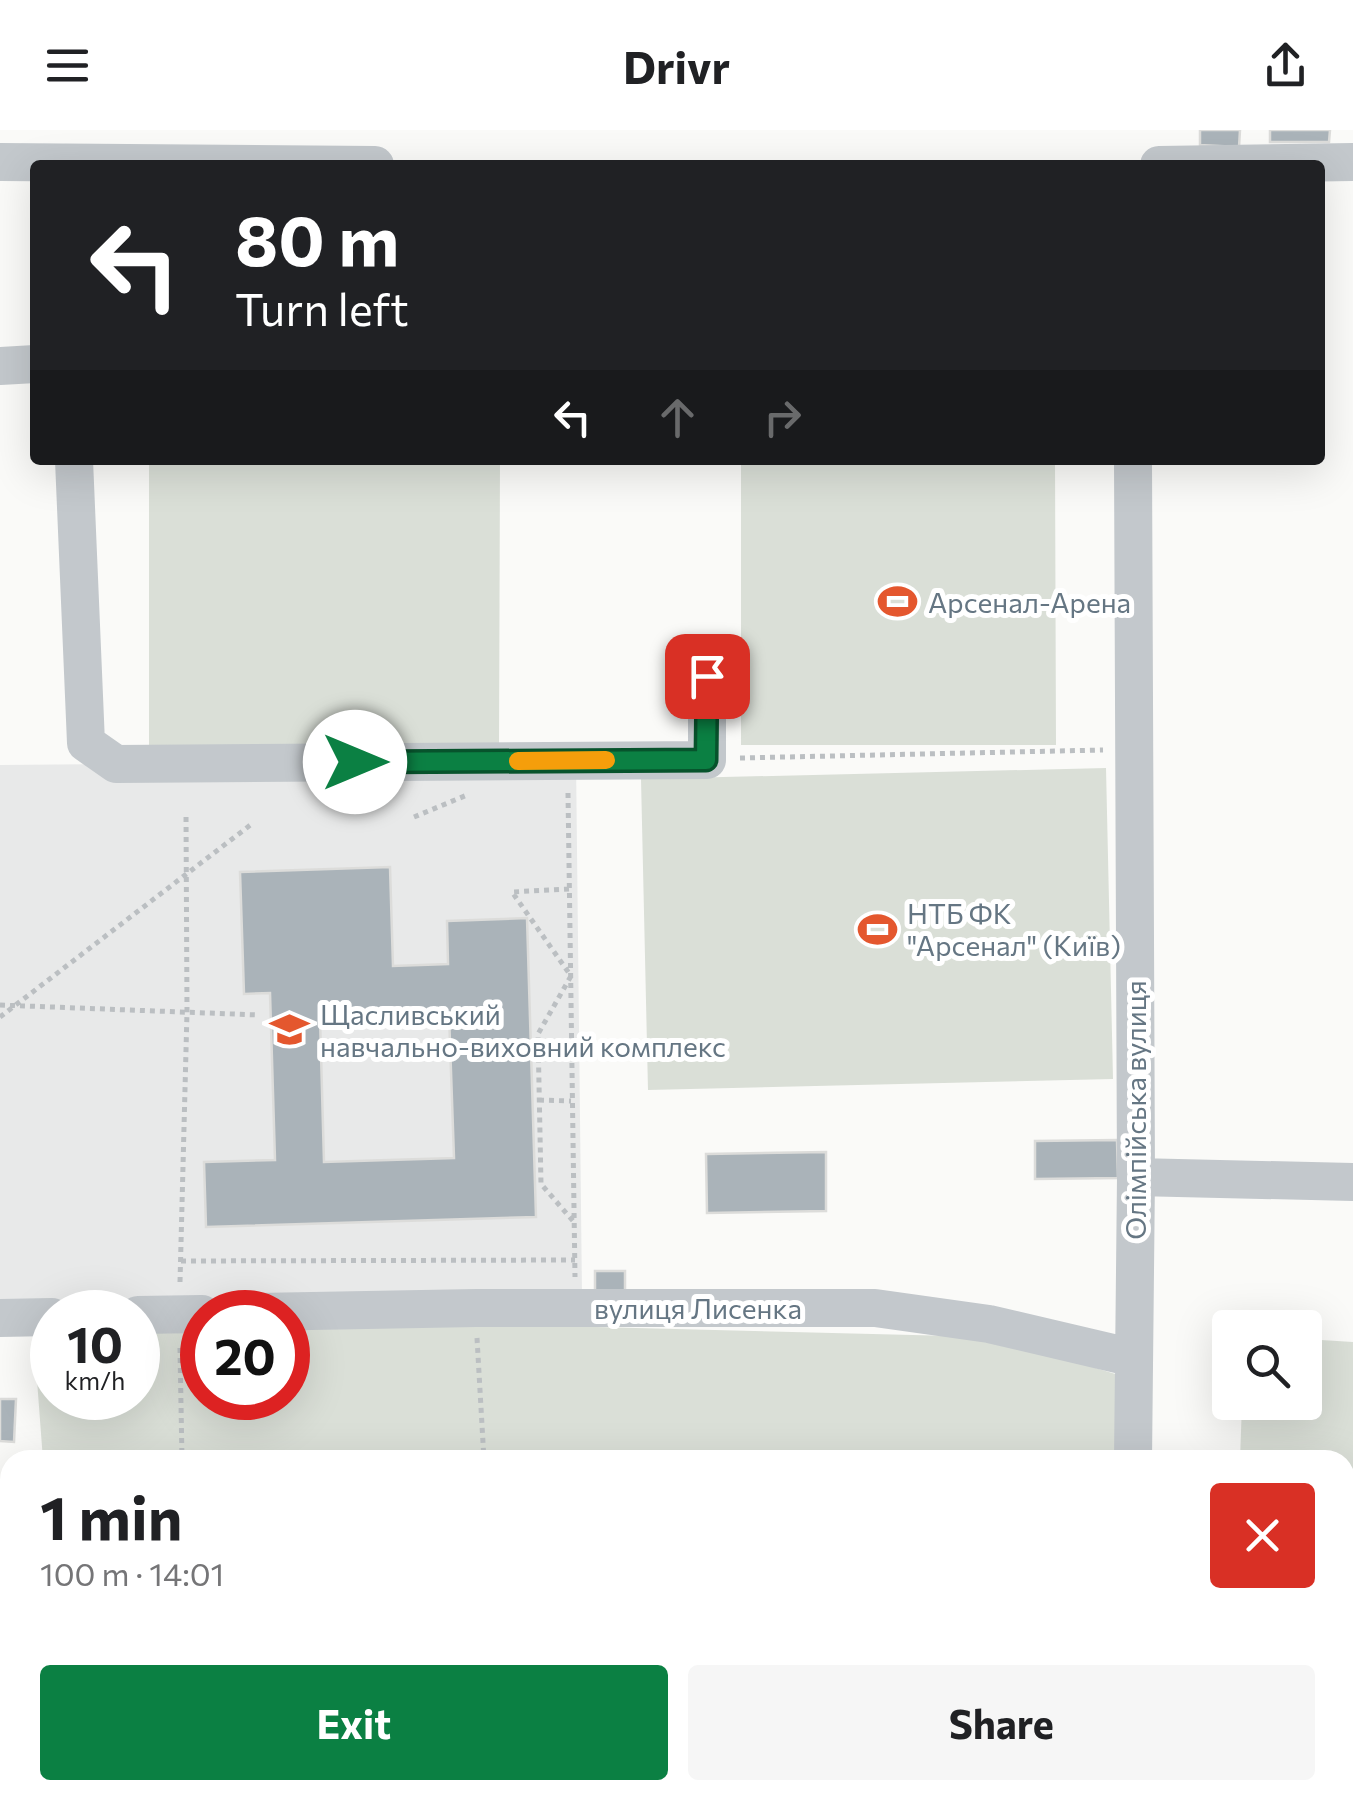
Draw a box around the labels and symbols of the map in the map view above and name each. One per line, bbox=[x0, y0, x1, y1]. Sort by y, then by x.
sports icon: Арсенал-Арена bbox=[877, 581, 919, 623]
place label: Арсенал-Арена bbox=[928, 585, 1131, 619]
pin bbox=[665, 634, 750, 719]
position arrow bbox=[303, 710, 407, 814]
place label: НТБ ФК "Арсенал" (Київ) bbox=[907, 896, 1121, 962]
sports icon: НТБ ФК "Арсенал" (Київ) bbox=[856, 908, 898, 950]
street label: Олімпійська вулиця bbox=[1118, 980, 1152, 1240]
place label: Щасливський навчально-виховний комплекс bbox=[320, 997, 726, 1063]
school or university icon: Щасливський навчально-виховний комплекс bbox=[269, 1009, 311, 1051]
speed limit sign: 20 bbox=[180, 1290, 310, 1420]
street label: вулиця Лисенка bbox=[594, 1291, 802, 1325]

